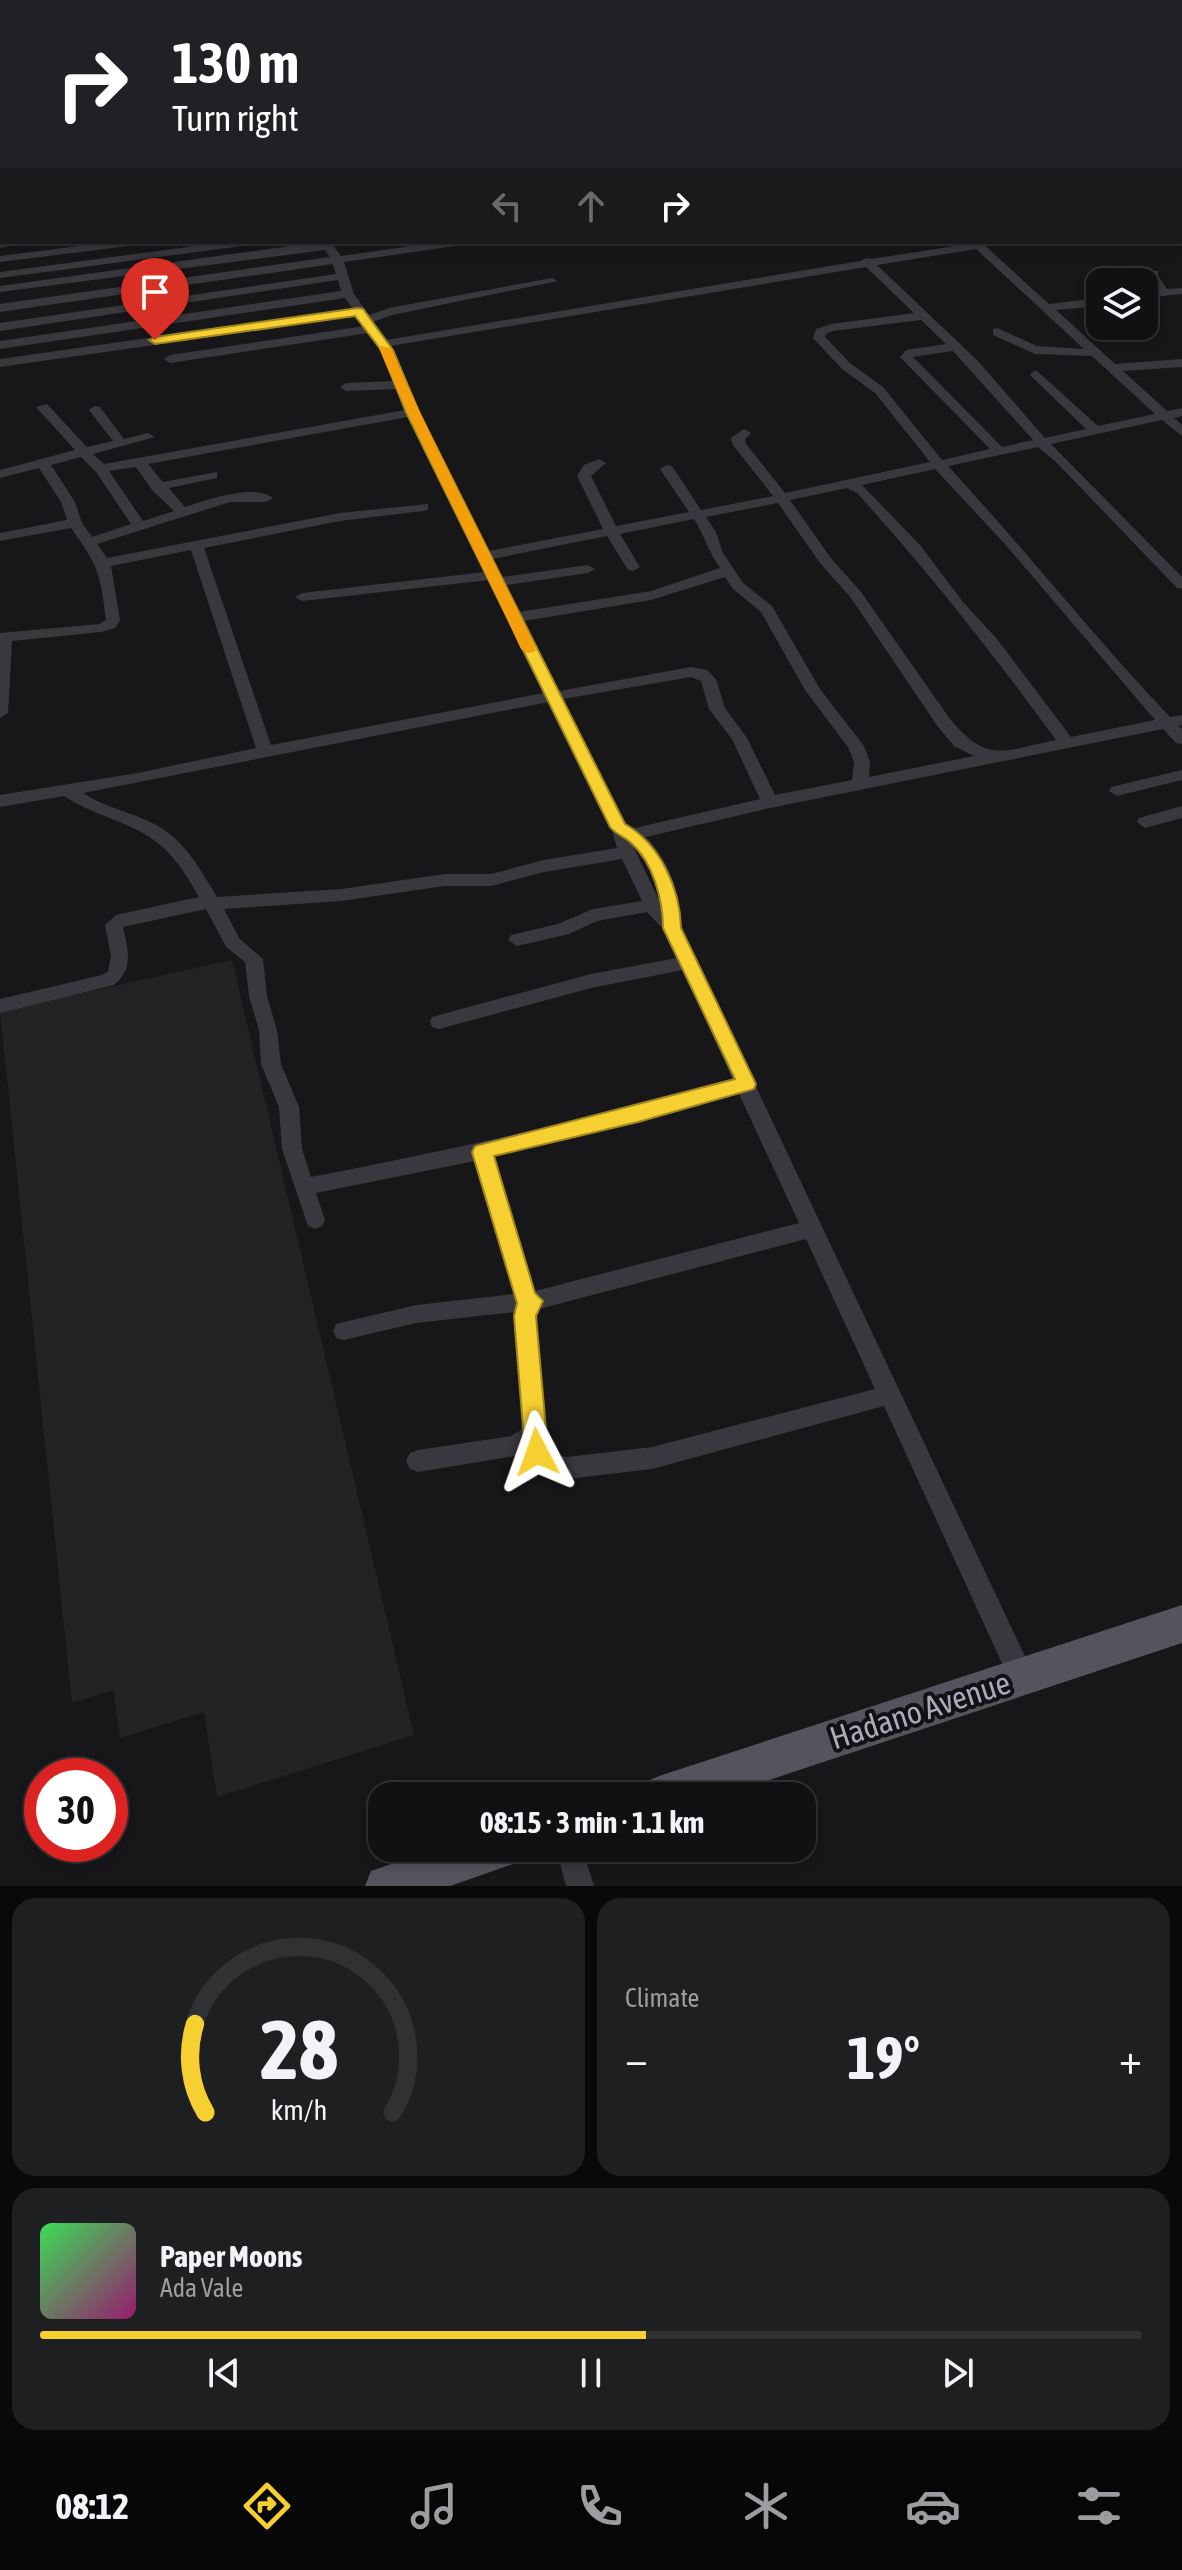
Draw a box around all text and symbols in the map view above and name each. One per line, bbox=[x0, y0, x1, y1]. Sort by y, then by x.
text: 130 m bbox=[172, 31, 299, 95]
icon: right bbox=[40, 32, 144, 136]
text: Turn right bbox=[172, 97, 299, 139]
icon: left bbox=[485, 184, 529, 228]
icon: ahead bbox=[569, 184, 613, 228]
icon: right bbox=[653, 184, 697, 228]
pin bbox=[121, 258, 189, 340]
map controls bbox=[1086, 268, 1158, 340]
button: layers bbox=[1086, 268, 1158, 340]
icon: arrive bbox=[133, 270, 177, 314]
position arrow bbox=[495, 1410, 579, 1494]
street label: Hadano Avenue bbox=[825, 1664, 1015, 1756]
speed limit sign: 30 bbox=[24, 1758, 128, 1862]
text: 08:15 · 3 min · 1.1 km bbox=[480, 1805, 704, 1839]
text: Climate bbox=[625, 1983, 699, 2013]
text: 28 bbox=[259, 2001, 338, 2097]
text: 19° bbox=[847, 2023, 920, 2092]
text: − bbox=[625, 2033, 648, 2083]
text: + bbox=[1119, 2033, 1142, 2083]
text: km/h bbox=[270, 2093, 327, 2126]
text: Paper Moons bbox=[160, 2239, 302, 2273]
text: Ada Vale bbox=[160, 2273, 243, 2303]
icon: previous bbox=[202, 2351, 246, 2395]
icon: pause bbox=[569, 2351, 613, 2395]
icon: next bbox=[936, 2351, 980, 2395]
icon: directions bbox=[239, 2478, 295, 2534]
icon: music bbox=[406, 2478, 462, 2534]
icon: phone bbox=[572, 2478, 628, 2534]
icon: climate bbox=[738, 2478, 794, 2534]
icon: car bbox=[905, 2478, 961, 2534]
icon: filters bbox=[1071, 2478, 1127, 2534]
text: 08:12 bbox=[55, 2485, 129, 2527]

